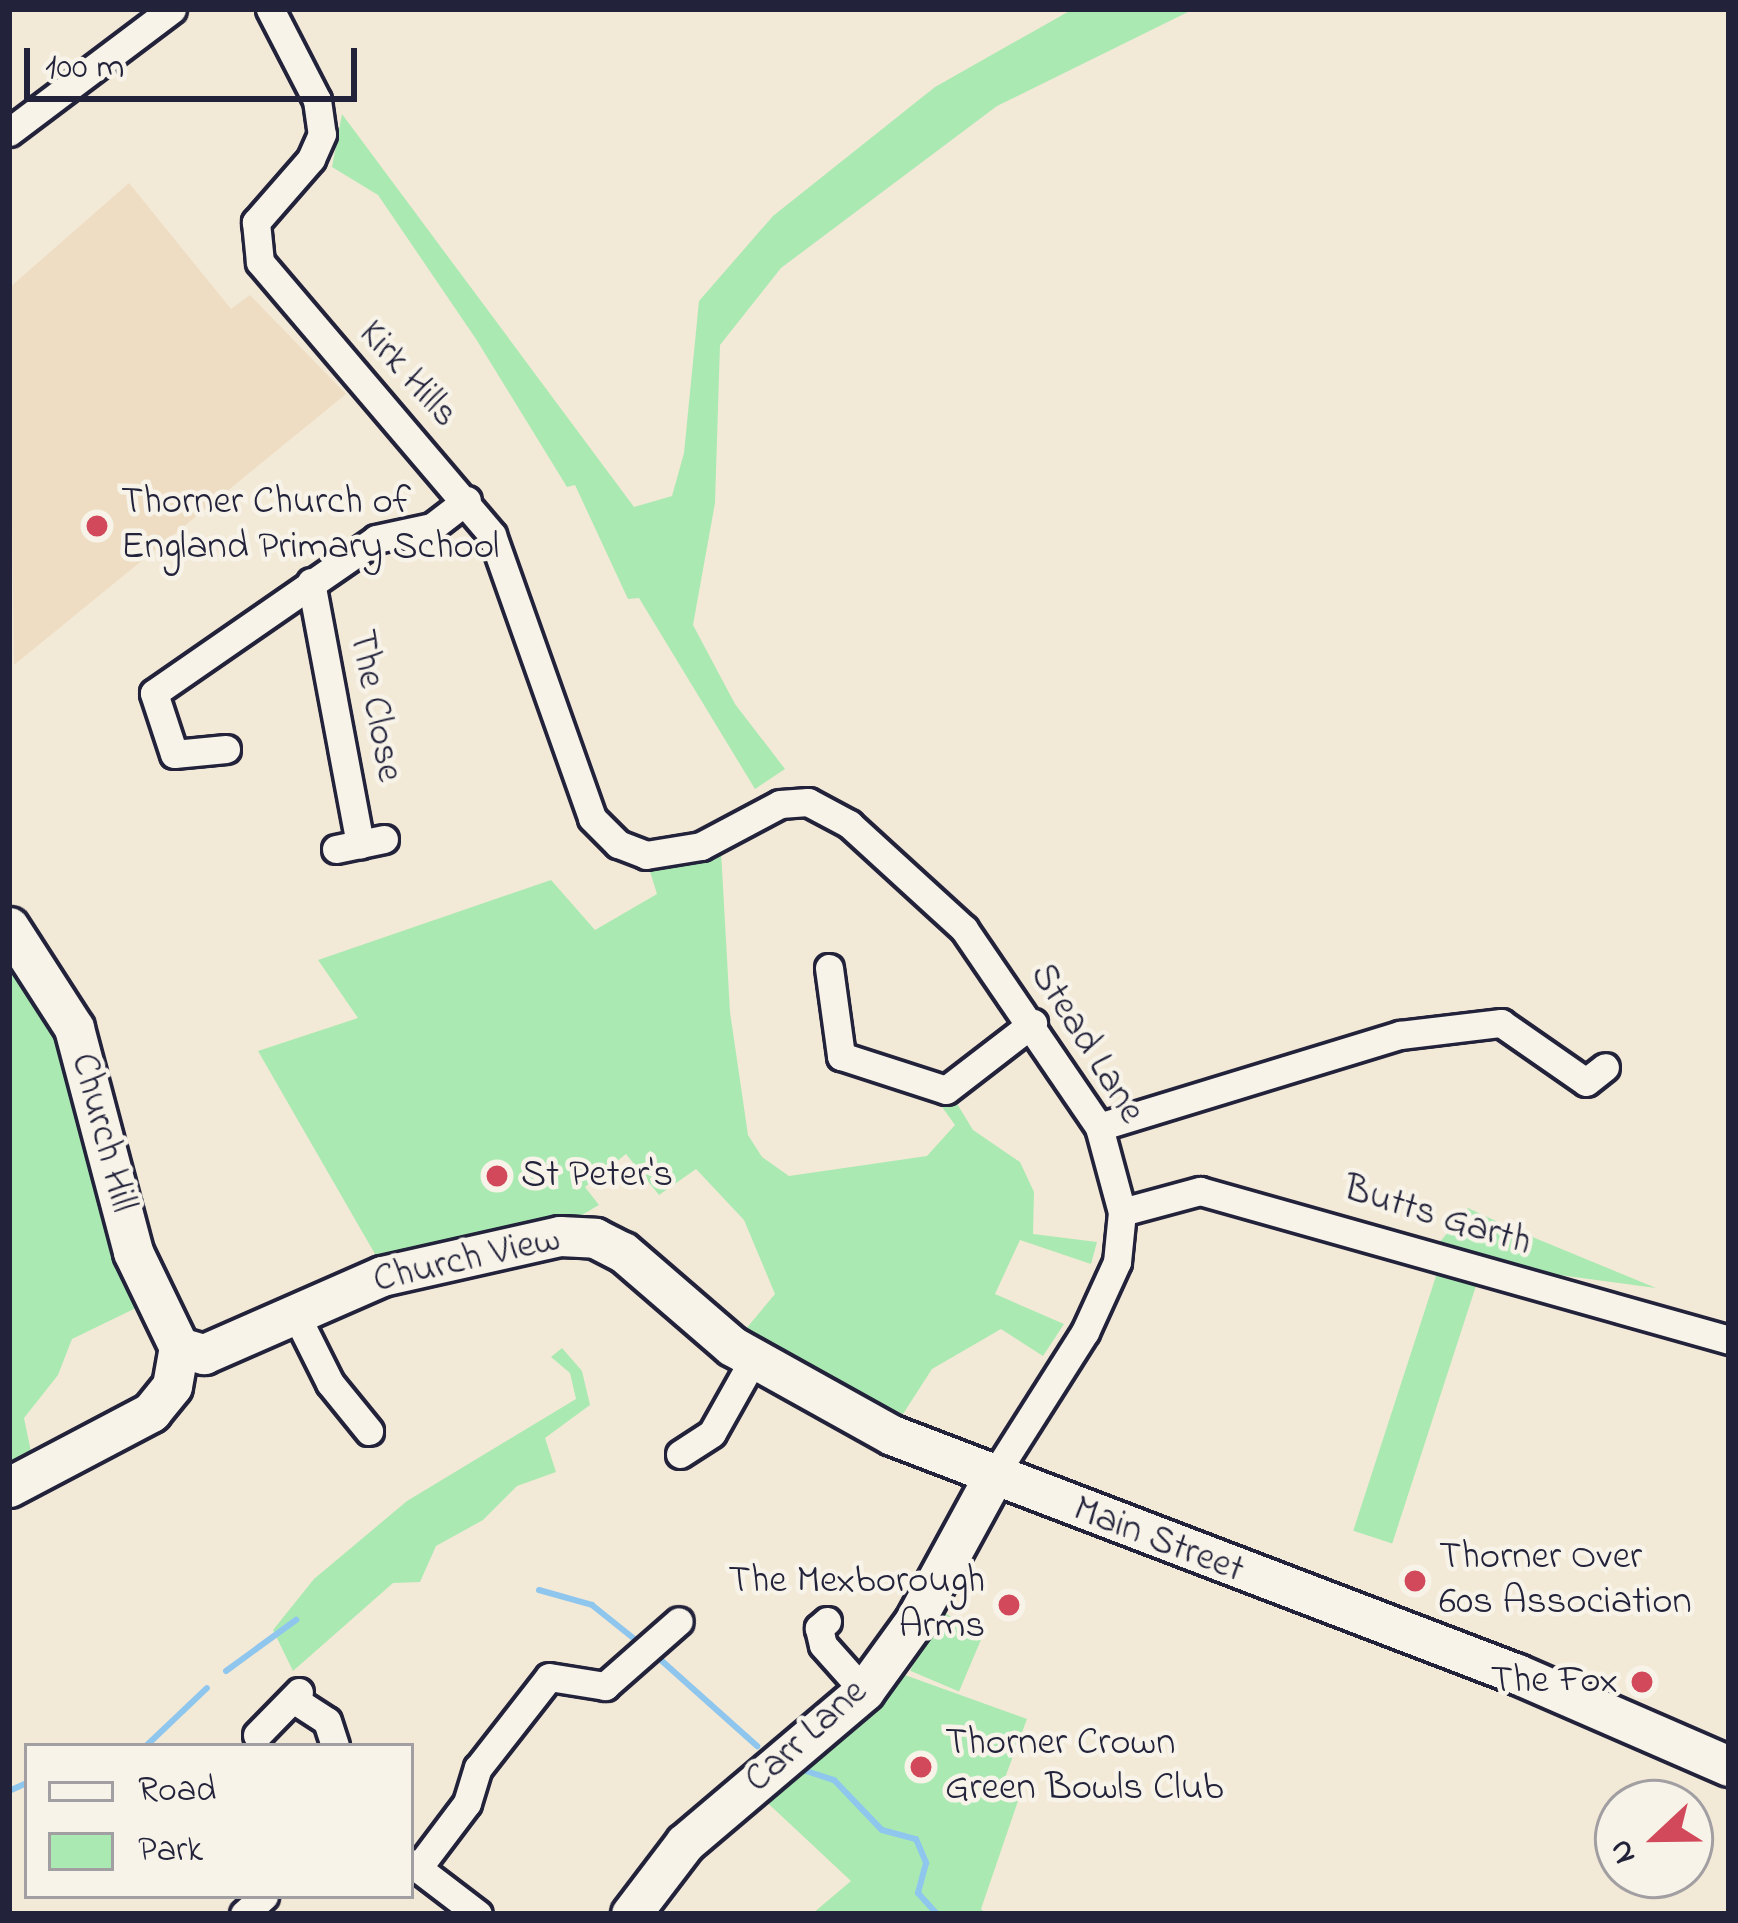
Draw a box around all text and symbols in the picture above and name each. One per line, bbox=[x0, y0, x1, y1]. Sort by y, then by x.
scale bar bbox=[30, 24, 363, 98]
text: 100 m bbox=[45, 42, 125, 95]
street label: Kirk Hills bbox=[347, 312, 467, 438]
place label: Thorner Church of England Primary School bbox=[121, 481, 499, 572]
marker: Thorner Church of England Primary School bbox=[84, 513, 110, 539]
street label: The Close bbox=[336, 626, 412, 786]
street label: Stead Lane bbox=[1018, 955, 1154, 1133]
street label: Church Hill bbox=[58, 1048, 146, 1218]
place label: St Peter's bbox=[521, 1153, 673, 1199]
marker: St Peter's bbox=[484, 1163, 510, 1189]
street label: Butts Garth bbox=[1338, 1166, 1536, 1268]
street label: Church View bbox=[369, 1217, 565, 1305]
street label: Main Street bbox=[1066, 1487, 1250, 1595]
place label: Thorner Over 60s Association bbox=[1439, 1536, 1692, 1627]
place label: The Mexborough Arms bbox=[728, 1560, 985, 1651]
marker: Thorner Over 60s Association bbox=[1402, 1568, 1428, 1594]
marker: The Mexborough Arms bbox=[996, 1592, 1022, 1618]
place label: The Fox bbox=[1490, 1659, 1618, 1705]
marker: The Fox bbox=[1629, 1669, 1655, 1695]
street label: Carr Lane bbox=[736, 1670, 878, 1804]
place label: Thorner Crown Green Bowls Club bbox=[945, 1722, 1224, 1813]
legend bbox=[24, 1743, 414, 1899]
marker: Thorner Crown Green Bowls Club bbox=[908, 1754, 934, 1780]
text: Road bbox=[138, 1765, 216, 1818]
north arrow bbox=[1594, 1779, 1714, 1899]
text: Park bbox=[138, 1825, 203, 1878]
text: N bbox=[1597, 1832, 1650, 1871]

